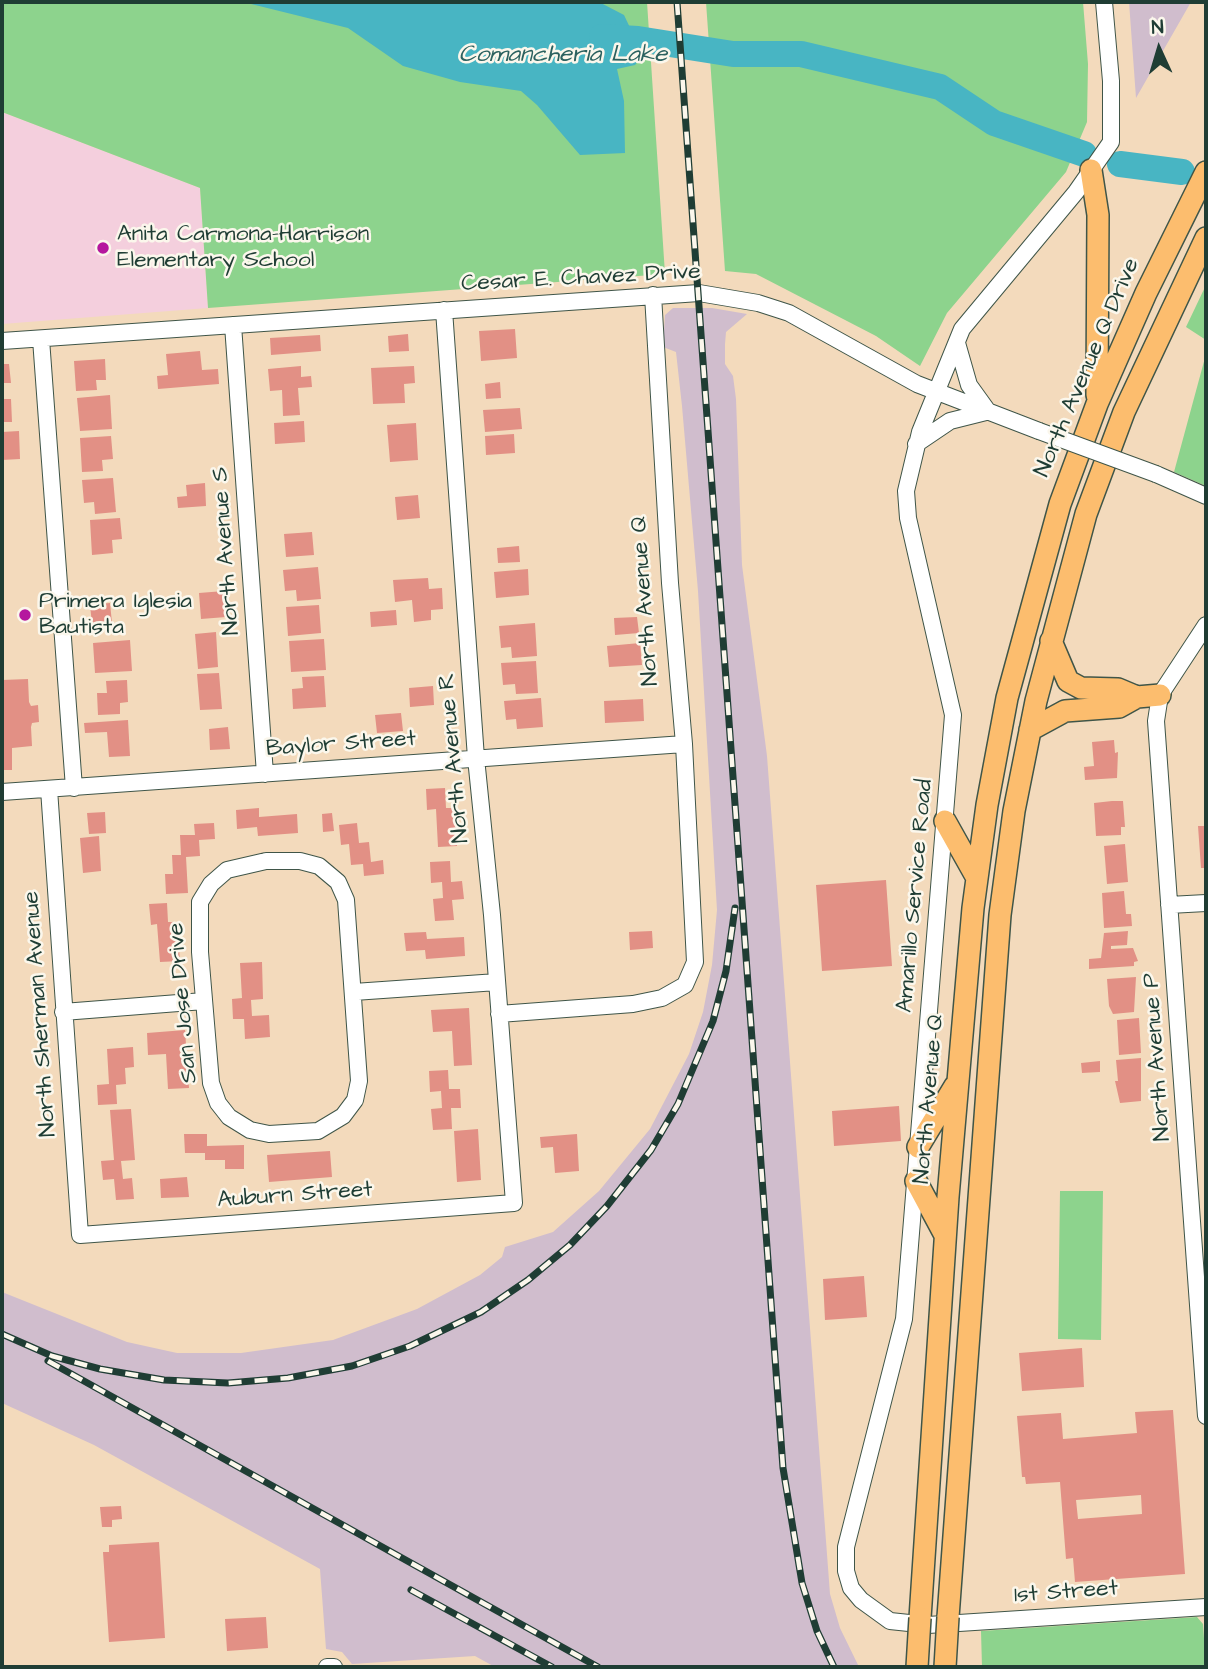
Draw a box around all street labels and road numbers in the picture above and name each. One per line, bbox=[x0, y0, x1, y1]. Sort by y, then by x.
street label: North Avenue Q Drive bbox=[1029, 254, 1147, 482]
street label: Cesar E. Chavez Drive bbox=[461, 259, 701, 299]
street label: North Avenue S bbox=[207, 466, 247, 636]
street label: North Avenue Q bbox=[626, 515, 666, 687]
street label: North Avenue R bbox=[434, 672, 476, 844]
street label: Baylor Street bbox=[265, 726, 417, 764]
street label: Amarillo Service Road bbox=[892, 778, 940, 1014]
street label: North Sherman Avenue bbox=[19, 890, 63, 1138]
street label: San Jose Drive bbox=[163, 922, 205, 1084]
street label: North Avenue P bbox=[1138, 972, 1178, 1142]
street label: North Avenue Q bbox=[909, 1013, 951, 1185]
street label: Auburn Street bbox=[217, 1177, 373, 1215]
street label: 1st Street bbox=[1013, 1576, 1119, 1610]

